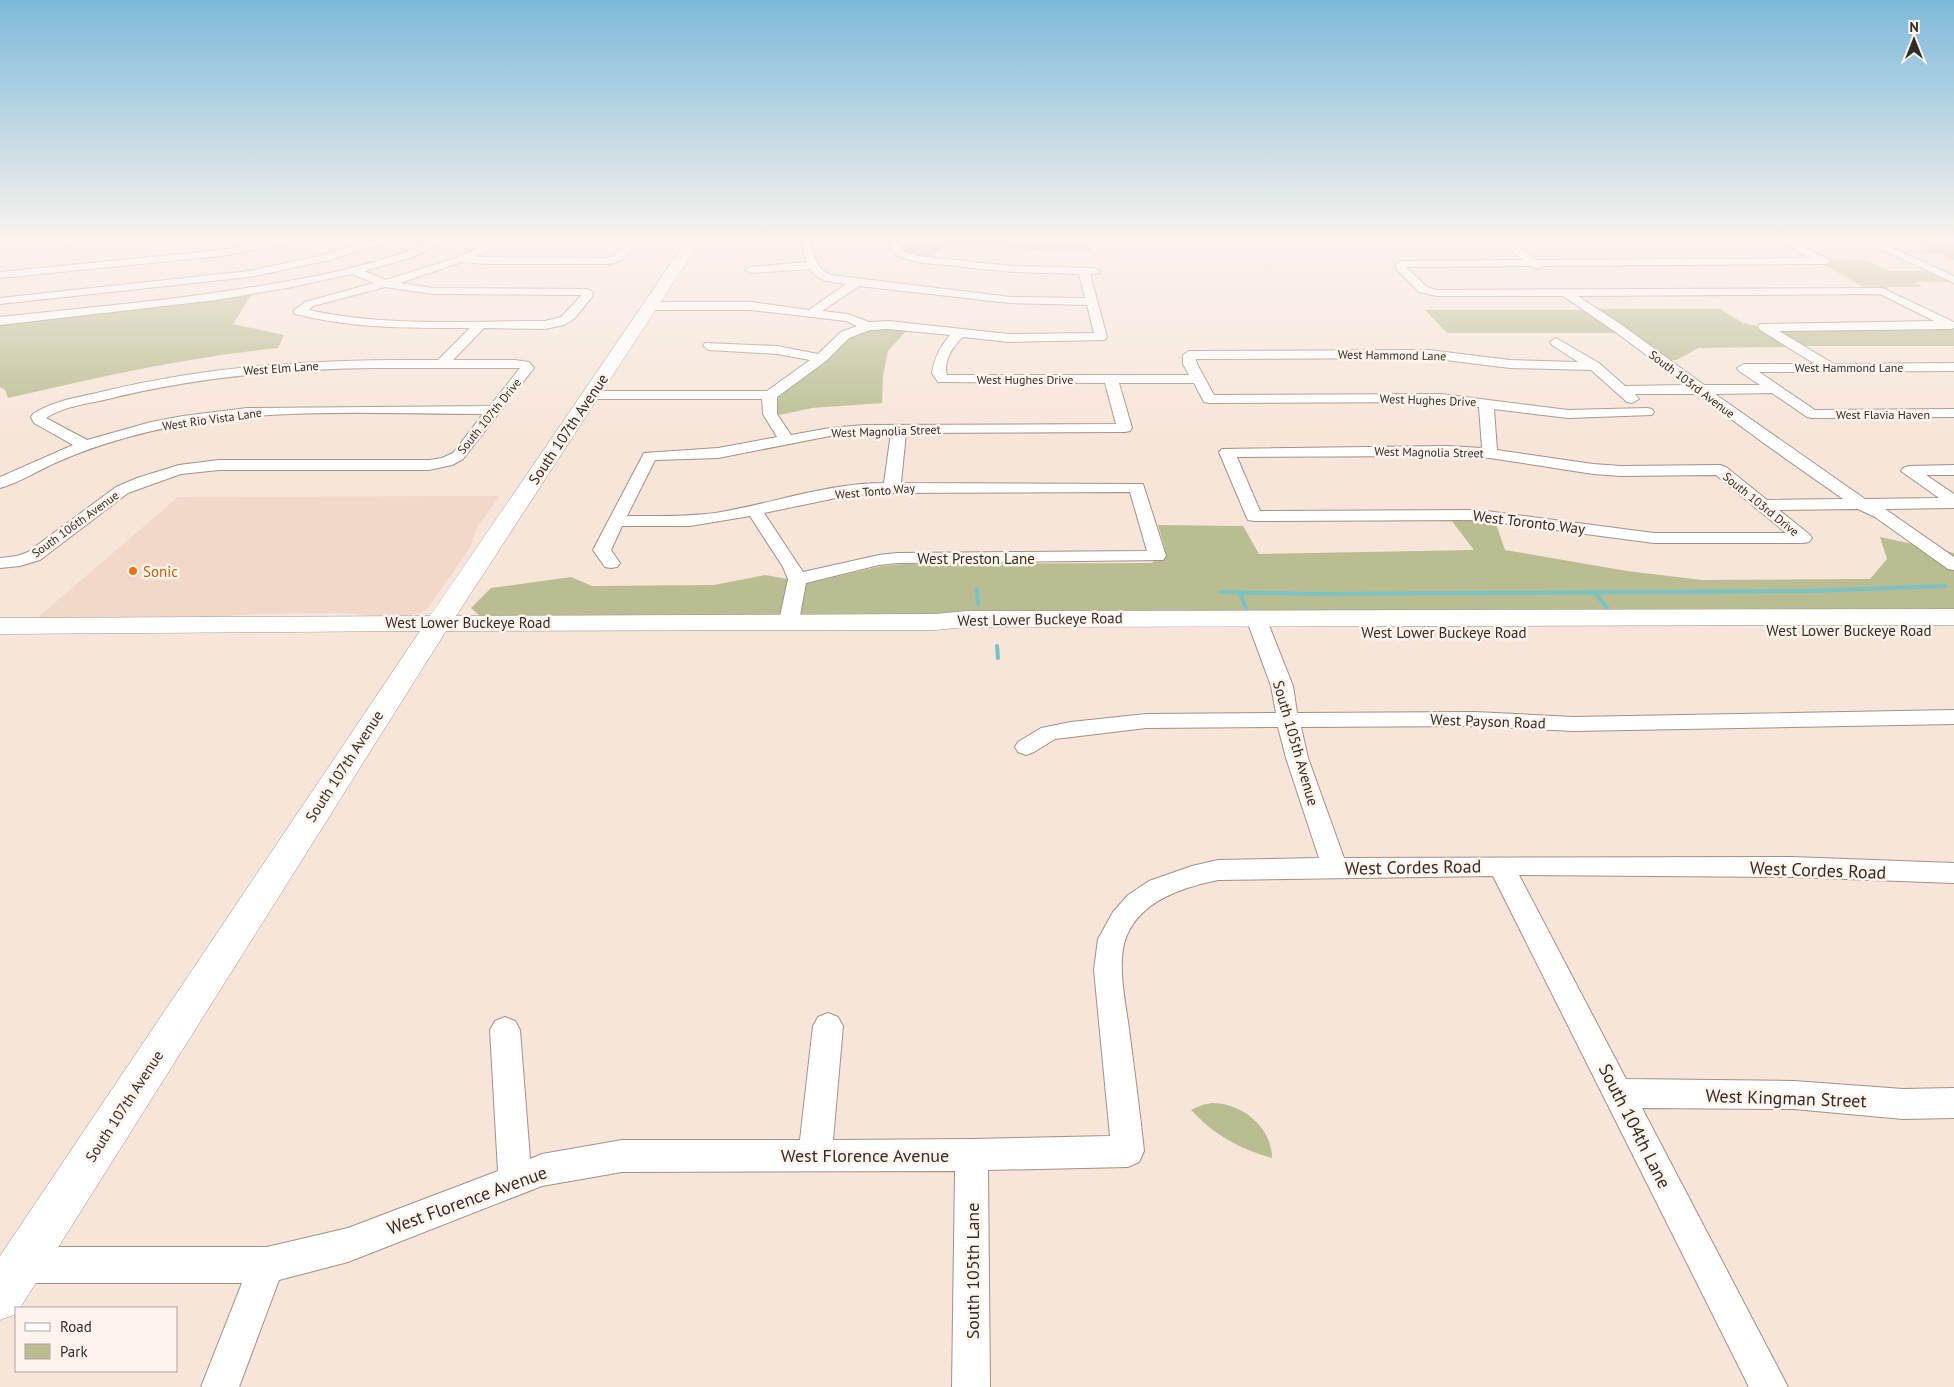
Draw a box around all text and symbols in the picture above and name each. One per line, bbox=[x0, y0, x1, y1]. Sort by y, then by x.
north arrow bbox=[1889, 15, 1939, 65]
text: N bbox=[1909, 18, 1919, 36]
street label: West Hammond Lane bbox=[1338, 347, 1446, 363]
street label: South 103rd Avenue bbox=[1646, 347, 1738, 421]
street label: West Elm Lane bbox=[243, 358, 319, 378]
street label: West Hammond Lane bbox=[1795, 360, 1903, 375]
street label: South 107th Avenue bbox=[524, 370, 612, 488]
street label: West Hughes Drive bbox=[977, 372, 1073, 387]
street label: South 107th Drive bbox=[454, 375, 524, 457]
street label: West Hughes Drive bbox=[1379, 391, 1477, 409]
street label: West Rio Vista Lane bbox=[161, 405, 263, 433]
street label: West Flavia Haven bbox=[1836, 407, 1930, 422]
street label: West Magnolia Street bbox=[831, 422, 941, 440]
street label: West Magnolia Street bbox=[1374, 444, 1484, 460]
street label: South 103rd Drive bbox=[1720, 469, 1802, 539]
street label: West Tonto Way bbox=[835, 480, 916, 502]
street label: South 106th Avenue bbox=[29, 487, 121, 561]
street label: West Toronto Way bbox=[1472, 506, 1586, 538]
street label: West Preston Lane bbox=[917, 549, 1035, 568]
place label: Sonic bbox=[143, 562, 178, 581]
marker: Sonic bbox=[127, 565, 139, 577]
street label: West Lower Buckeye Road bbox=[957, 608, 1123, 630]
street label: West Lower Buckeye Road bbox=[385, 613, 551, 632]
street label: West Lower Buckeye Road bbox=[1766, 621, 1932, 640]
street label: West Lower Buckeye Road bbox=[1361, 623, 1527, 642]
street label: South 105th Avenue bbox=[1269, 678, 1323, 808]
street label: South 107th Avenue bbox=[301, 707, 387, 825]
street label: West Payson Road bbox=[1430, 709, 1546, 733]
street label: West Cordes Road bbox=[1345, 854, 1481, 880]
street label: West Cordes Road bbox=[1749, 856, 1887, 884]
street label: South 107th Avenue bbox=[81, 1047, 167, 1165]
street label: South 104th Lane bbox=[1594, 1060, 1676, 1192]
street label: West Kingman Street bbox=[1705, 1084, 1867, 1112]
street label: West Florence Avenue bbox=[781, 1144, 949, 1167]
street label: West Florence Avenue bbox=[384, 1160, 550, 1240]
street label: South 105th Lane bbox=[961, 1203, 984, 1339]
legend bbox=[15, 1307, 178, 1372]
text: Road bbox=[60, 1317, 92, 1336]
text: Park bbox=[60, 1342, 88, 1361]

